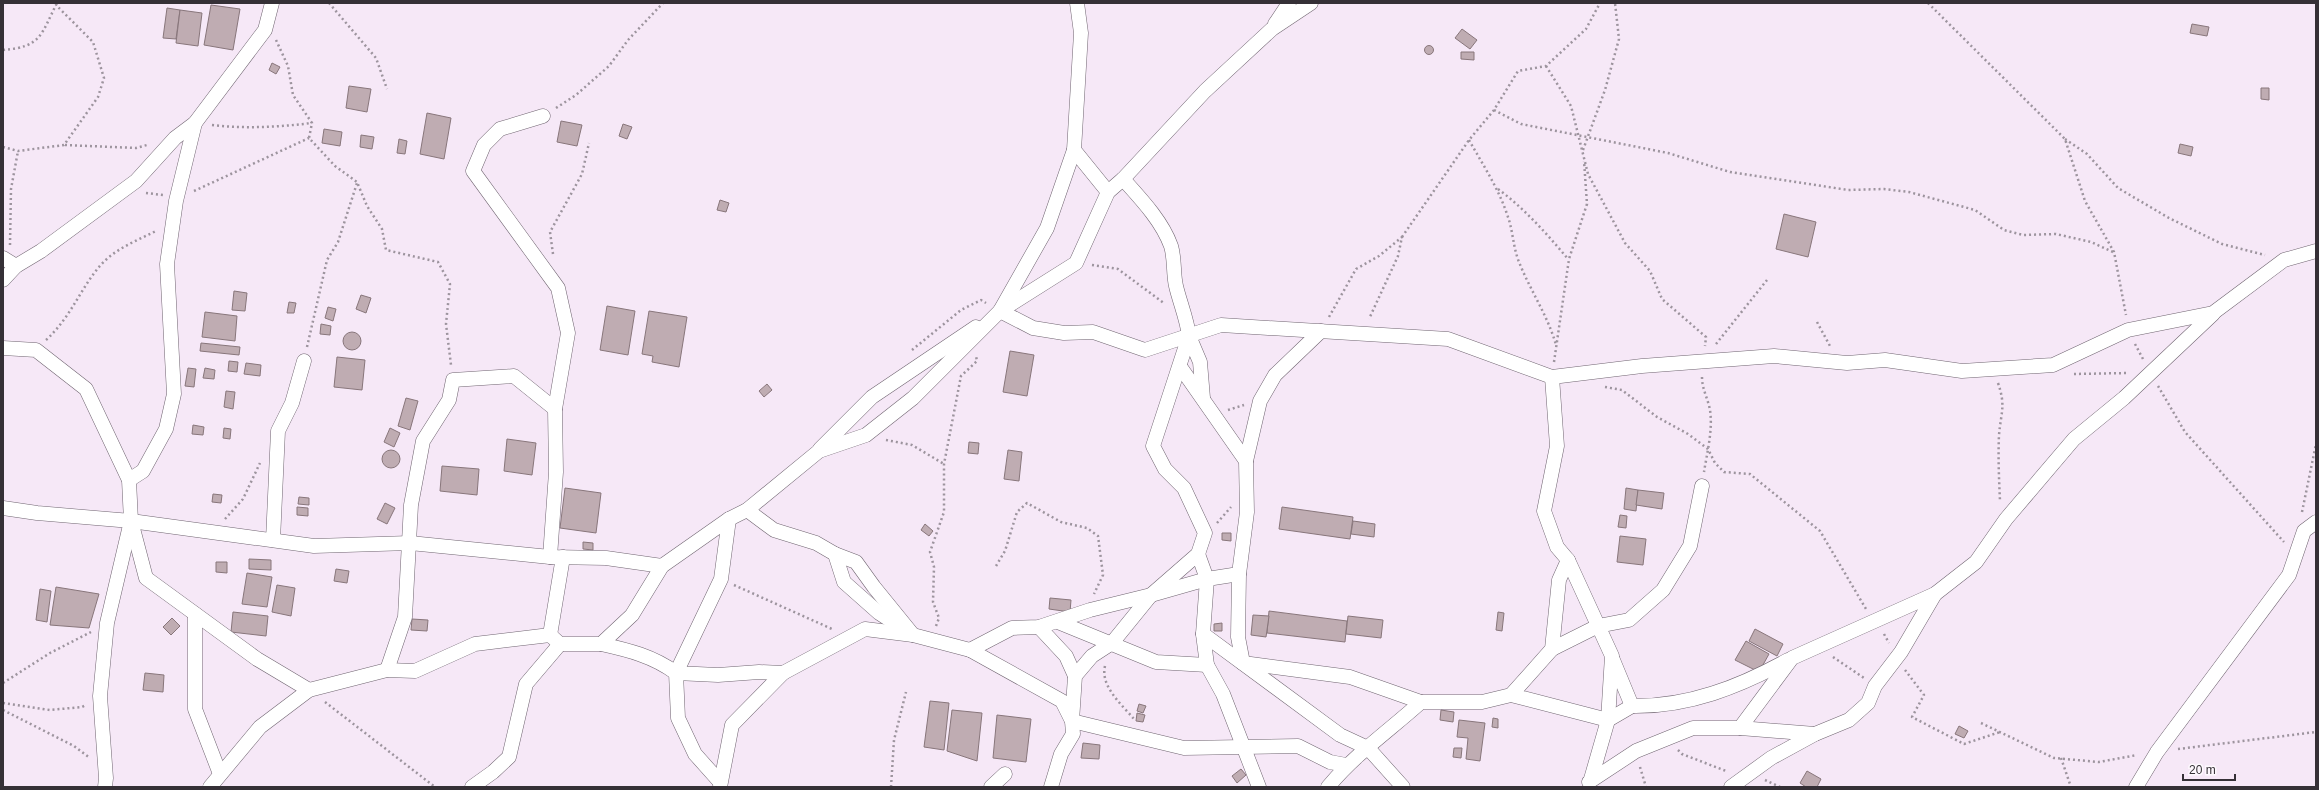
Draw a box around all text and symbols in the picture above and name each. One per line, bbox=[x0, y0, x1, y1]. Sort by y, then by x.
scale bar bbox=[2183, 756, 2235, 782]
text: 20 m bbox=[2189, 763, 2216, 777]

